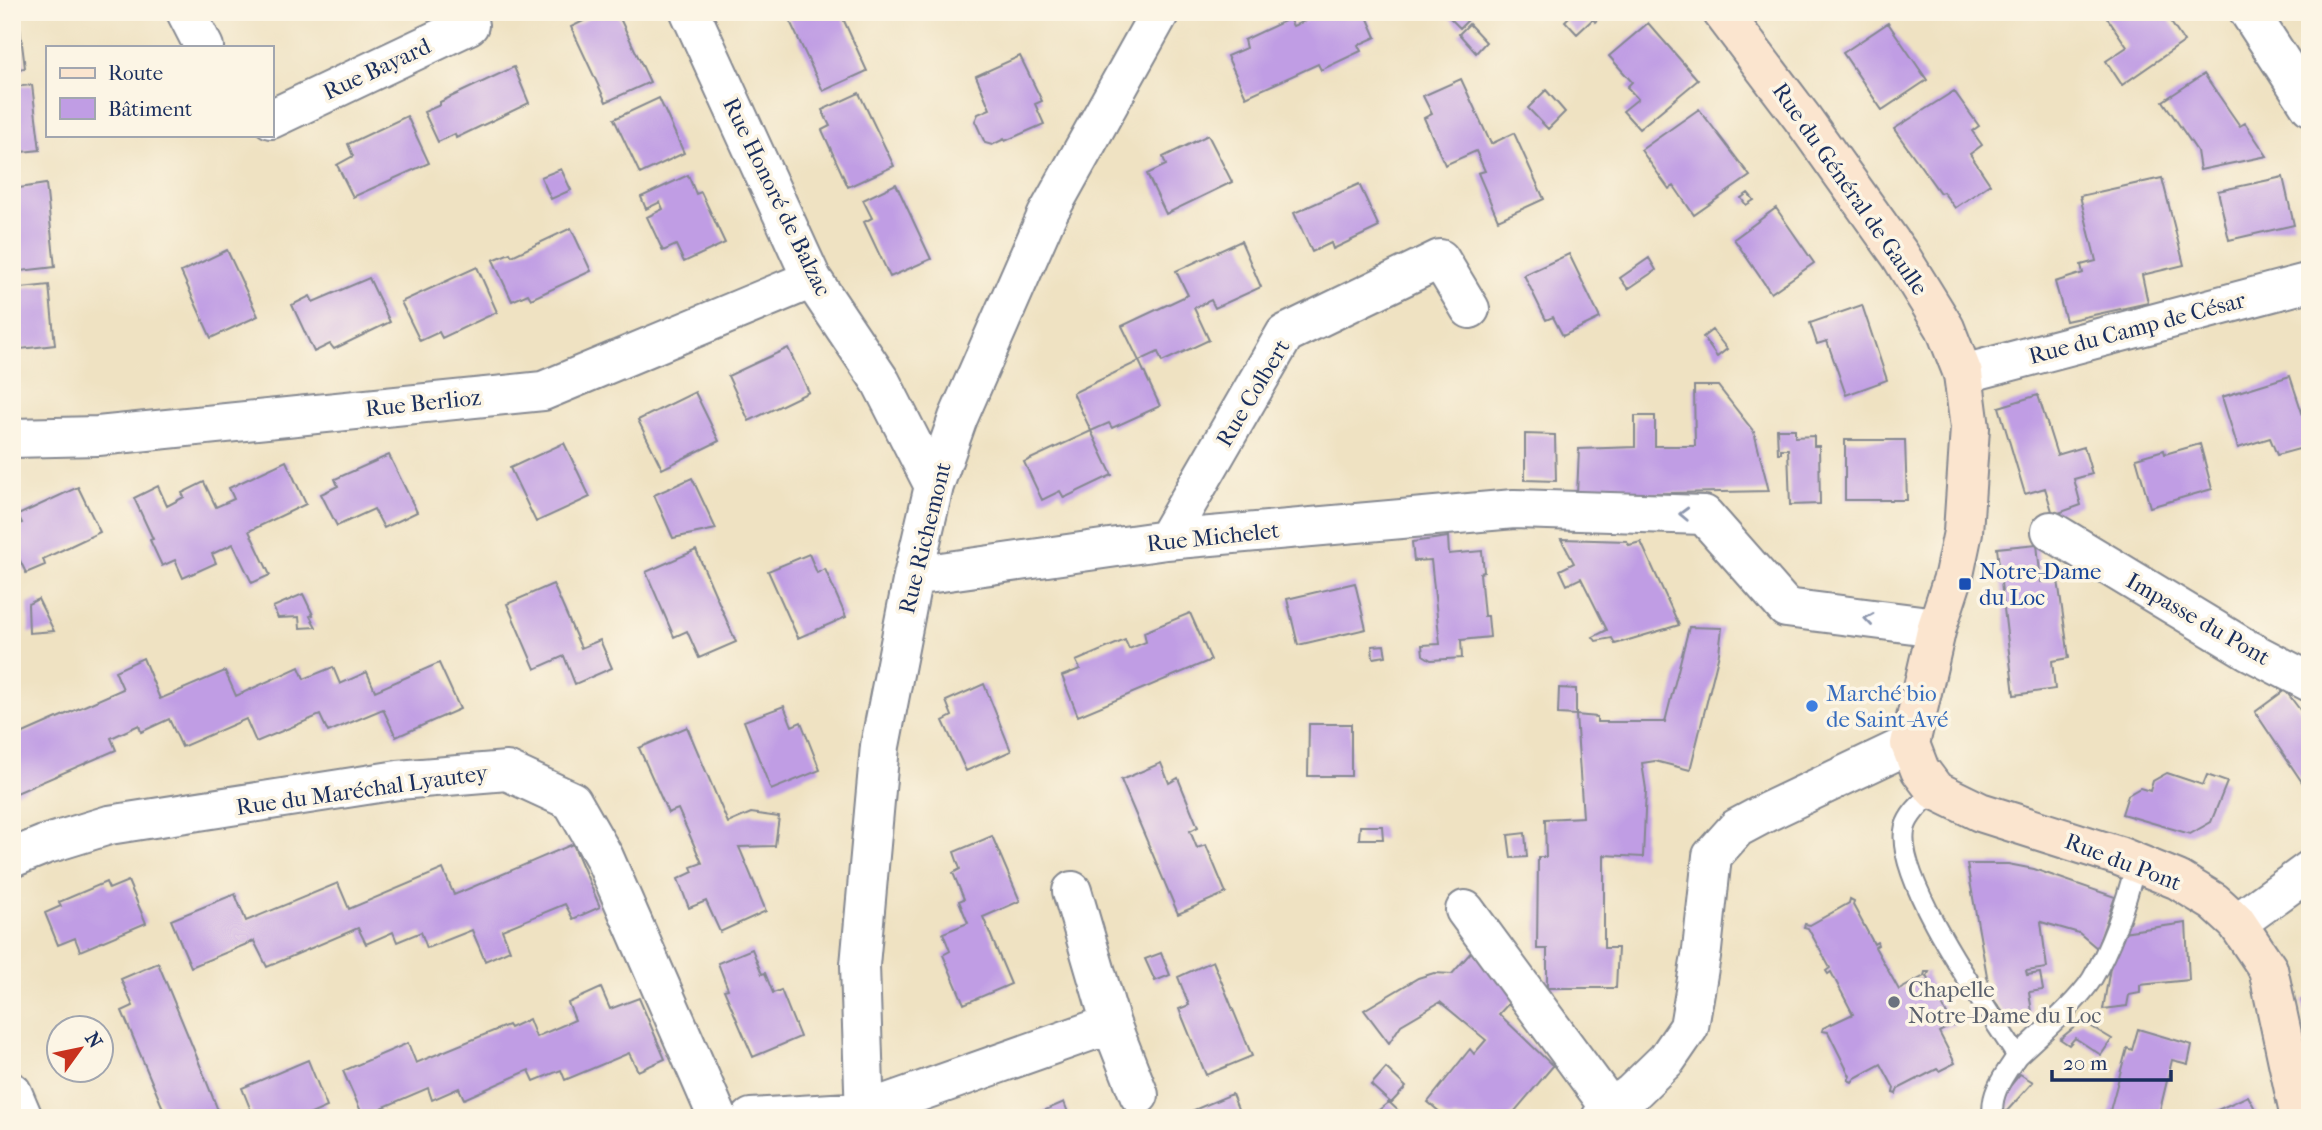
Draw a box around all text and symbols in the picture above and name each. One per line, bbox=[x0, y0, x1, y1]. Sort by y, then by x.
street label: Rue Bayard bbox=[319, 32, 435, 106]
legend bbox=[46, 46, 273, 136]
text: Route bbox=[108, 61, 163, 85]
street label: Rue du Général de Gaulle bbox=[1767, 78, 1933, 300]
street label: Rue Honoré de Balzac bbox=[717, 93, 837, 301]
text: Bâtiment bbox=[108, 97, 193, 121]
street label: Rue du Camp de César bbox=[2026, 286, 2248, 370]
street label: Rue Colbert bbox=[1210, 335, 1296, 451]
street label: Rue Berlioz bbox=[364, 383, 482, 423]
street label: Rue Richemont bbox=[893, 460, 957, 616]
one-way arrow bbox=[1678, 507, 1689, 522]
street label: Rue Michelet bbox=[1145, 517, 1281, 557]
place label: Notre-Dame du Loc bbox=[1979, 558, 2101, 611]
street label: Impasse du Pont bbox=[2121, 567, 2275, 671]
marker: Notre-Dame du Loc bbox=[1957, 576, 1973, 592]
one-way arrow bbox=[1863, 612, 1875, 627]
place label: Marché bio de Saint-Avé bbox=[1826, 680, 1948, 733]
marker: Marché bio de Saint-Avé bbox=[1804, 698, 1820, 714]
street label: Rue du Maréchal Lyautey bbox=[234, 759, 490, 821]
street label: Rue du Pont bbox=[2061, 827, 2185, 897]
place label: Chapelle Notre-Dame du Loc bbox=[1908, 976, 2102, 1029]
marker: Chapelle Notre-Dame du Loc bbox=[1886, 994, 1902, 1010]
north arrow bbox=[46, 1014, 116, 1084]
text: N bbox=[80, 1028, 107, 1053]
scale bar bbox=[2052, 1039, 2172, 1083]
text: 20 m bbox=[2063, 1051, 2108, 1075]

